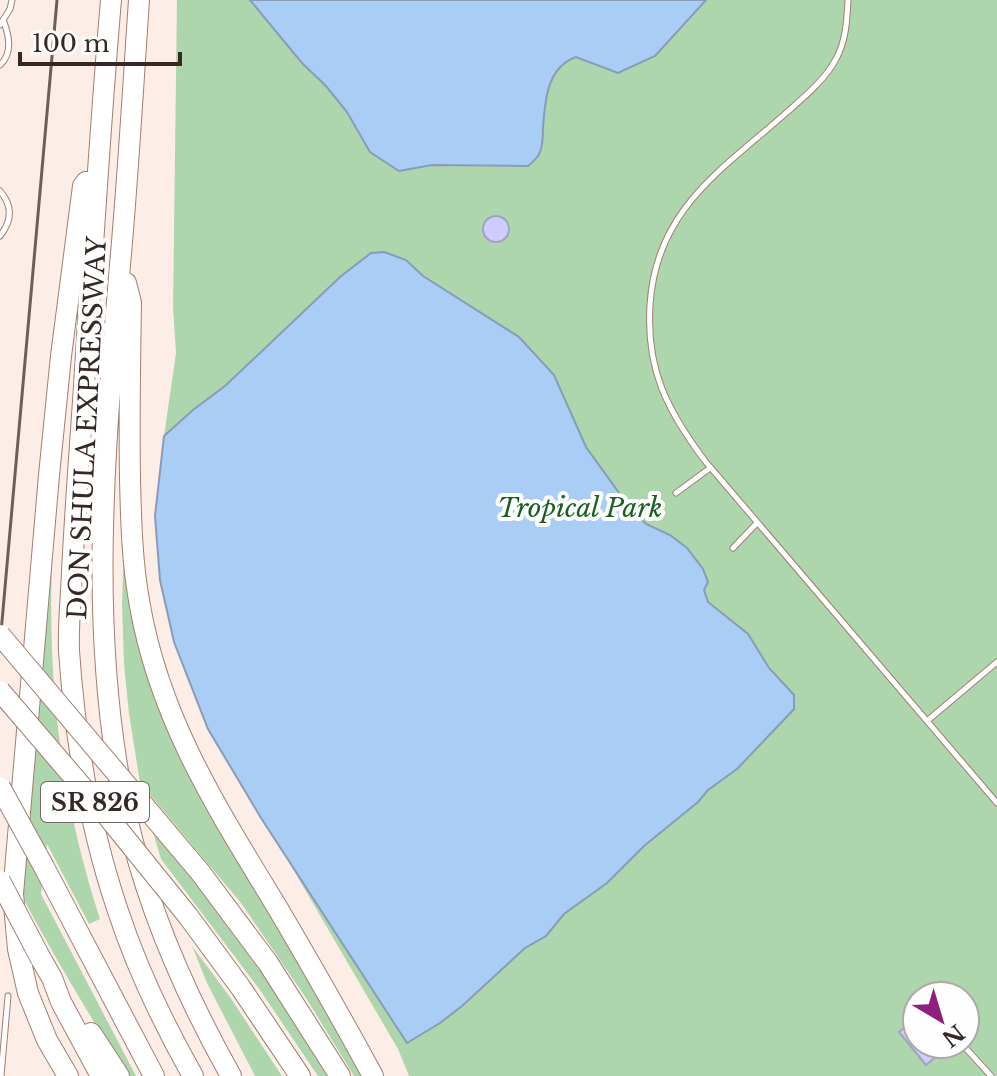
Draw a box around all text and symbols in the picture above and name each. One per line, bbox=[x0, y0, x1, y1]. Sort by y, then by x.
scale bar bbox=[20, 16, 180, 66]
text: 100 m bbox=[32, 29, 110, 58]
street label: DON SHULA EXPRESSWAY bbox=[61, 235, 113, 620]
park label: Tropical Park bbox=[498, 492, 662, 524]
road number: SR 826 bbox=[41, 782, 149, 822]
north arrow bbox=[901, 980, 981, 1060]
text: N bbox=[936, 1018, 969, 1053]

